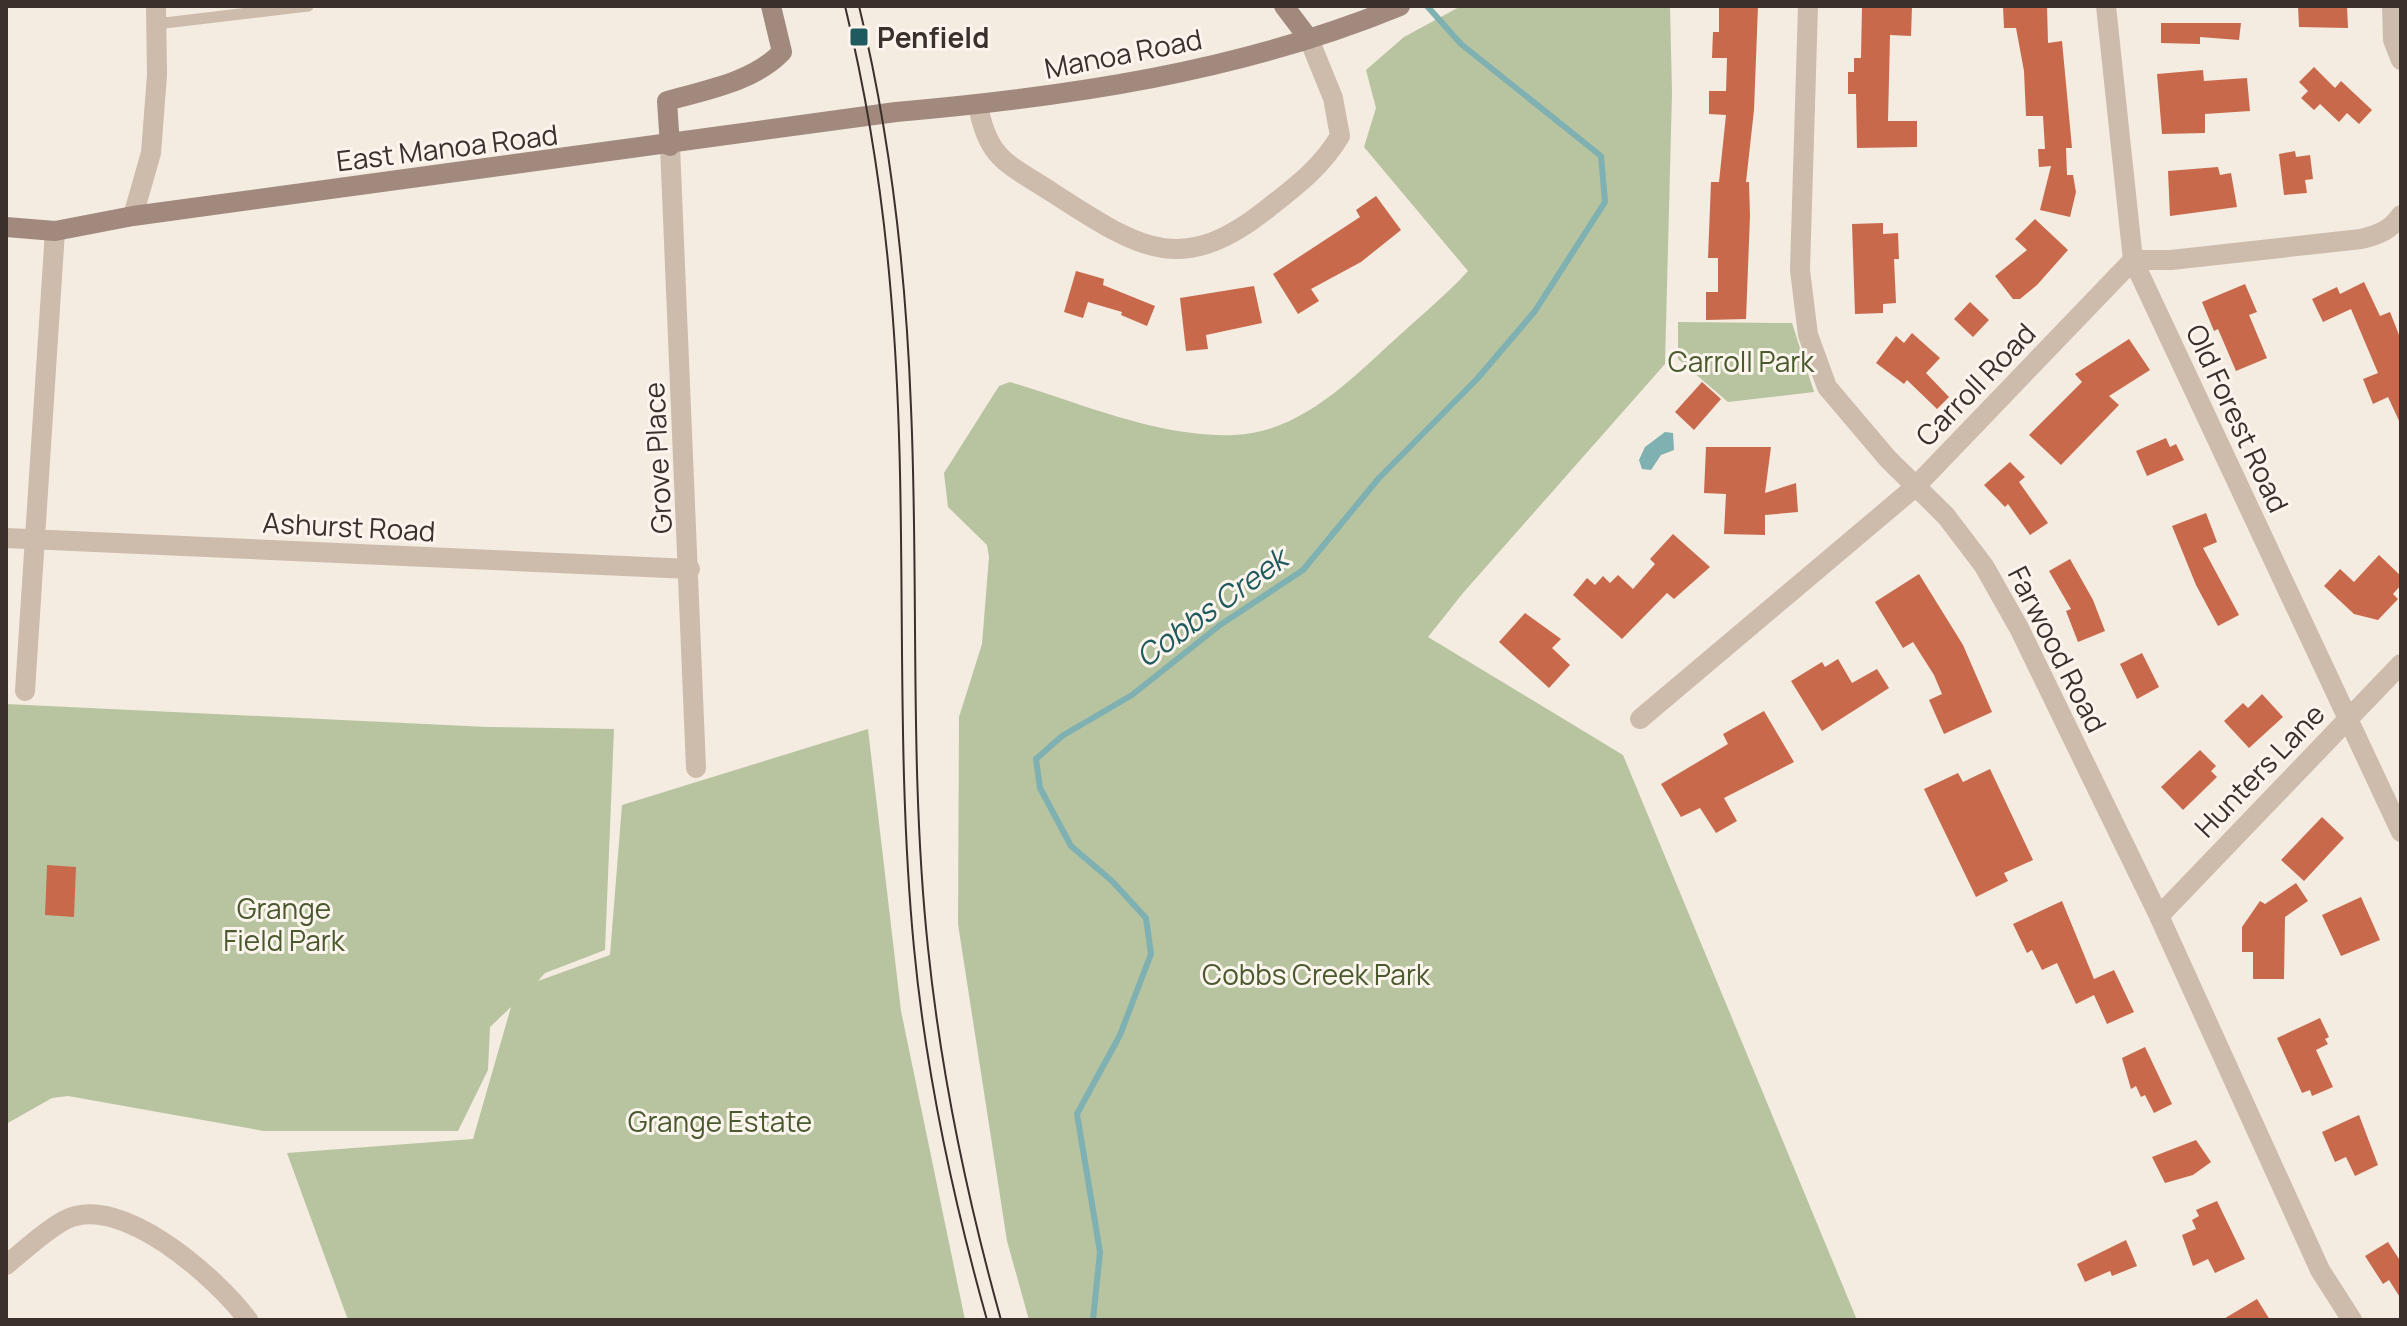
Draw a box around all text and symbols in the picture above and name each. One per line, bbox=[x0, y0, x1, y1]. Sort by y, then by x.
place label: Penfield bbox=[877, 18, 989, 56]
street label: Manoa Road bbox=[1041, 19, 1205, 87]
marker: Penfield bbox=[848, 26, 870, 48]
street label: East Manoa Road bbox=[334, 115, 560, 179]
street label: Carroll Road bbox=[1907, 314, 2043, 454]
street label: Old Forest Road bbox=[2178, 318, 2298, 518]
park label: Carroll Park bbox=[1668, 342, 1815, 380]
street label: Grove Place bbox=[634, 381, 680, 535]
street label: Ashurst Road bbox=[262, 502, 436, 550]
water label: Cobbs Creek bbox=[1127, 536, 1298, 676]
street label: Farwood Road bbox=[2000, 559, 2116, 739]
street label: Hunters Lane bbox=[2186, 695, 2332, 845]
park label: Grange Field Park bbox=[223, 889, 346, 959]
park label: Cobbs Creek Park bbox=[1202, 955, 1431, 993]
park label: Grange Estate bbox=[628, 1102, 812, 1140]

